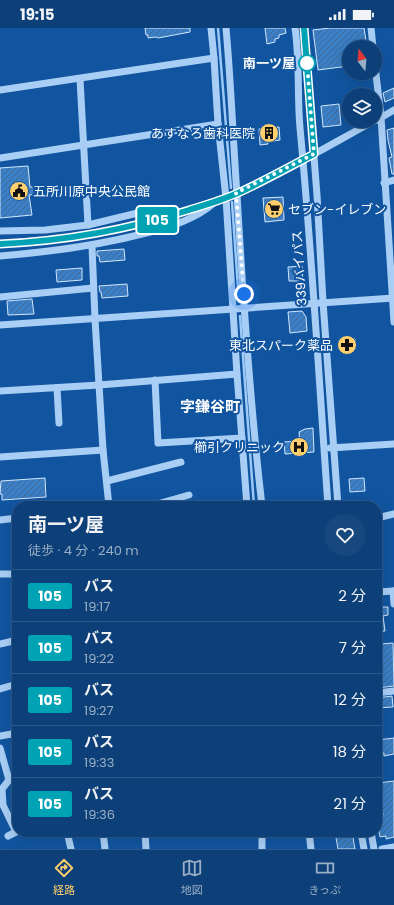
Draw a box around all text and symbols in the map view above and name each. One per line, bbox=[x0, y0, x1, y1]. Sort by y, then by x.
text: 19:15 bbox=[20, 4, 55, 25]
north arrow bbox=[342, 40, 382, 80]
map controls bbox=[342, 40, 382, 128]
place label: 南一ツ屋 bbox=[243, 54, 295, 73]
marker: 南一ツ屋 bbox=[298, 54, 316, 72]
button: layers bbox=[342, 88, 382, 128]
building icon: あすなろ歯科医院 bbox=[258, 122, 280, 144]
place label: あすなろ歯科医院 bbox=[151, 124, 255, 143]
public building icon: 五所川原中央公民館 bbox=[8, 180, 30, 202]
place label: 五所川原中央公民館 bbox=[33, 182, 150, 201]
supermarket icon: セブン-イレブン bbox=[263, 198, 285, 220]
place label: セブン-イレブン bbox=[288, 200, 386, 219]
line badge: 105 bbox=[134, 207, 180, 233]
text: 105 bbox=[145, 210, 169, 230]
street label: 339バイパス bbox=[287, 230, 312, 306]
your location bbox=[234, 284, 254, 304]
pharmacy icon: 東北スパーク薬品 bbox=[336, 334, 358, 356]
place label: 東北スパーク薬品 bbox=[229, 336, 333, 355]
district label: 字鎌谷町 bbox=[180, 396, 240, 417]
hospital icon: 櫛引クリニック bbox=[288, 436, 310, 458]
place label: 櫛引クリニック bbox=[194, 438, 285, 457]
text: 南一ツ屋 bbox=[28, 511, 104, 538]
button: heart bbox=[324, 514, 366, 556]
text: 徒歩 · 4 分 · 240 m bbox=[28, 541, 139, 560]
text: バス bbox=[84, 575, 114, 596]
text: 2 分 bbox=[338, 585, 366, 606]
text: 105 bbox=[38, 586, 62, 606]
text: 19:17 bbox=[84, 597, 110, 616]
text: バス bbox=[84, 627, 114, 648]
text: 7 分 bbox=[339, 637, 366, 658]
text: 105 bbox=[38, 638, 62, 658]
text: 19:22 bbox=[84, 649, 114, 668]
text: バス bbox=[84, 679, 114, 700]
text: 12 分 bbox=[334, 689, 366, 710]
text: 105 bbox=[38, 690, 62, 710]
text: 19:27 bbox=[84, 701, 114, 720]
text: バス bbox=[84, 731, 114, 752]
text: 18 分 bbox=[333, 741, 366, 762]
text: 105 bbox=[38, 742, 62, 762]
text: 19:33 bbox=[84, 753, 114, 772]
text: バス bbox=[84, 783, 114, 804]
text: 21 分 bbox=[334, 793, 366, 814]
text: 105 bbox=[38, 794, 62, 814]
text: 19:36 bbox=[84, 805, 115, 824]
tab: 経路 bbox=[53, 857, 75, 899]
tab: 地図 bbox=[181, 857, 203, 899]
tab: きっぷ bbox=[309, 857, 341, 899]

